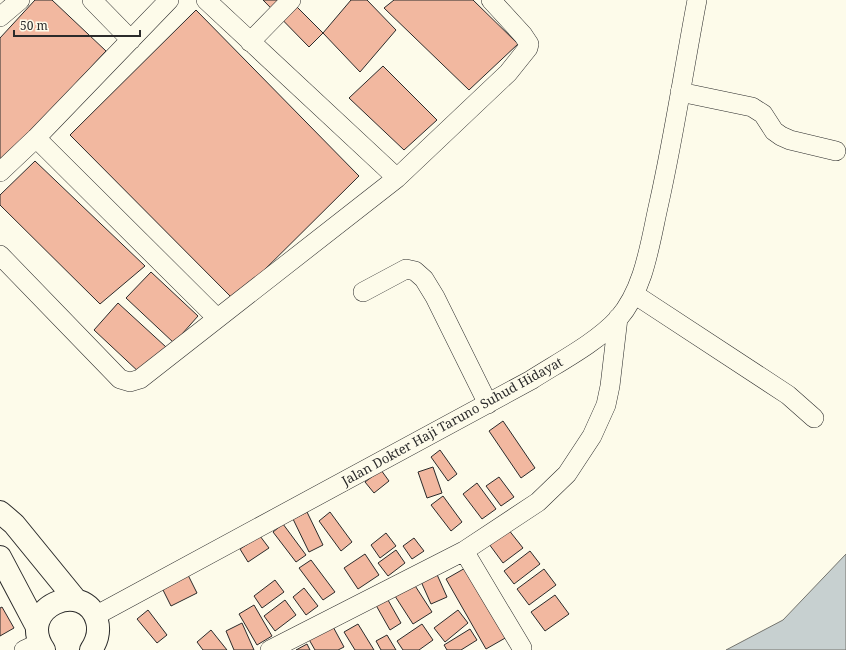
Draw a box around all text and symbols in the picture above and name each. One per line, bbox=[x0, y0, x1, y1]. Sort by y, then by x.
scale bar bbox=[14, 12, 140, 38]
text: 50 m bbox=[20, 17, 48, 34]
street label: Jalan Dokter Haji Taruno Suhud Hidayat bbox=[337, 352, 566, 490]

